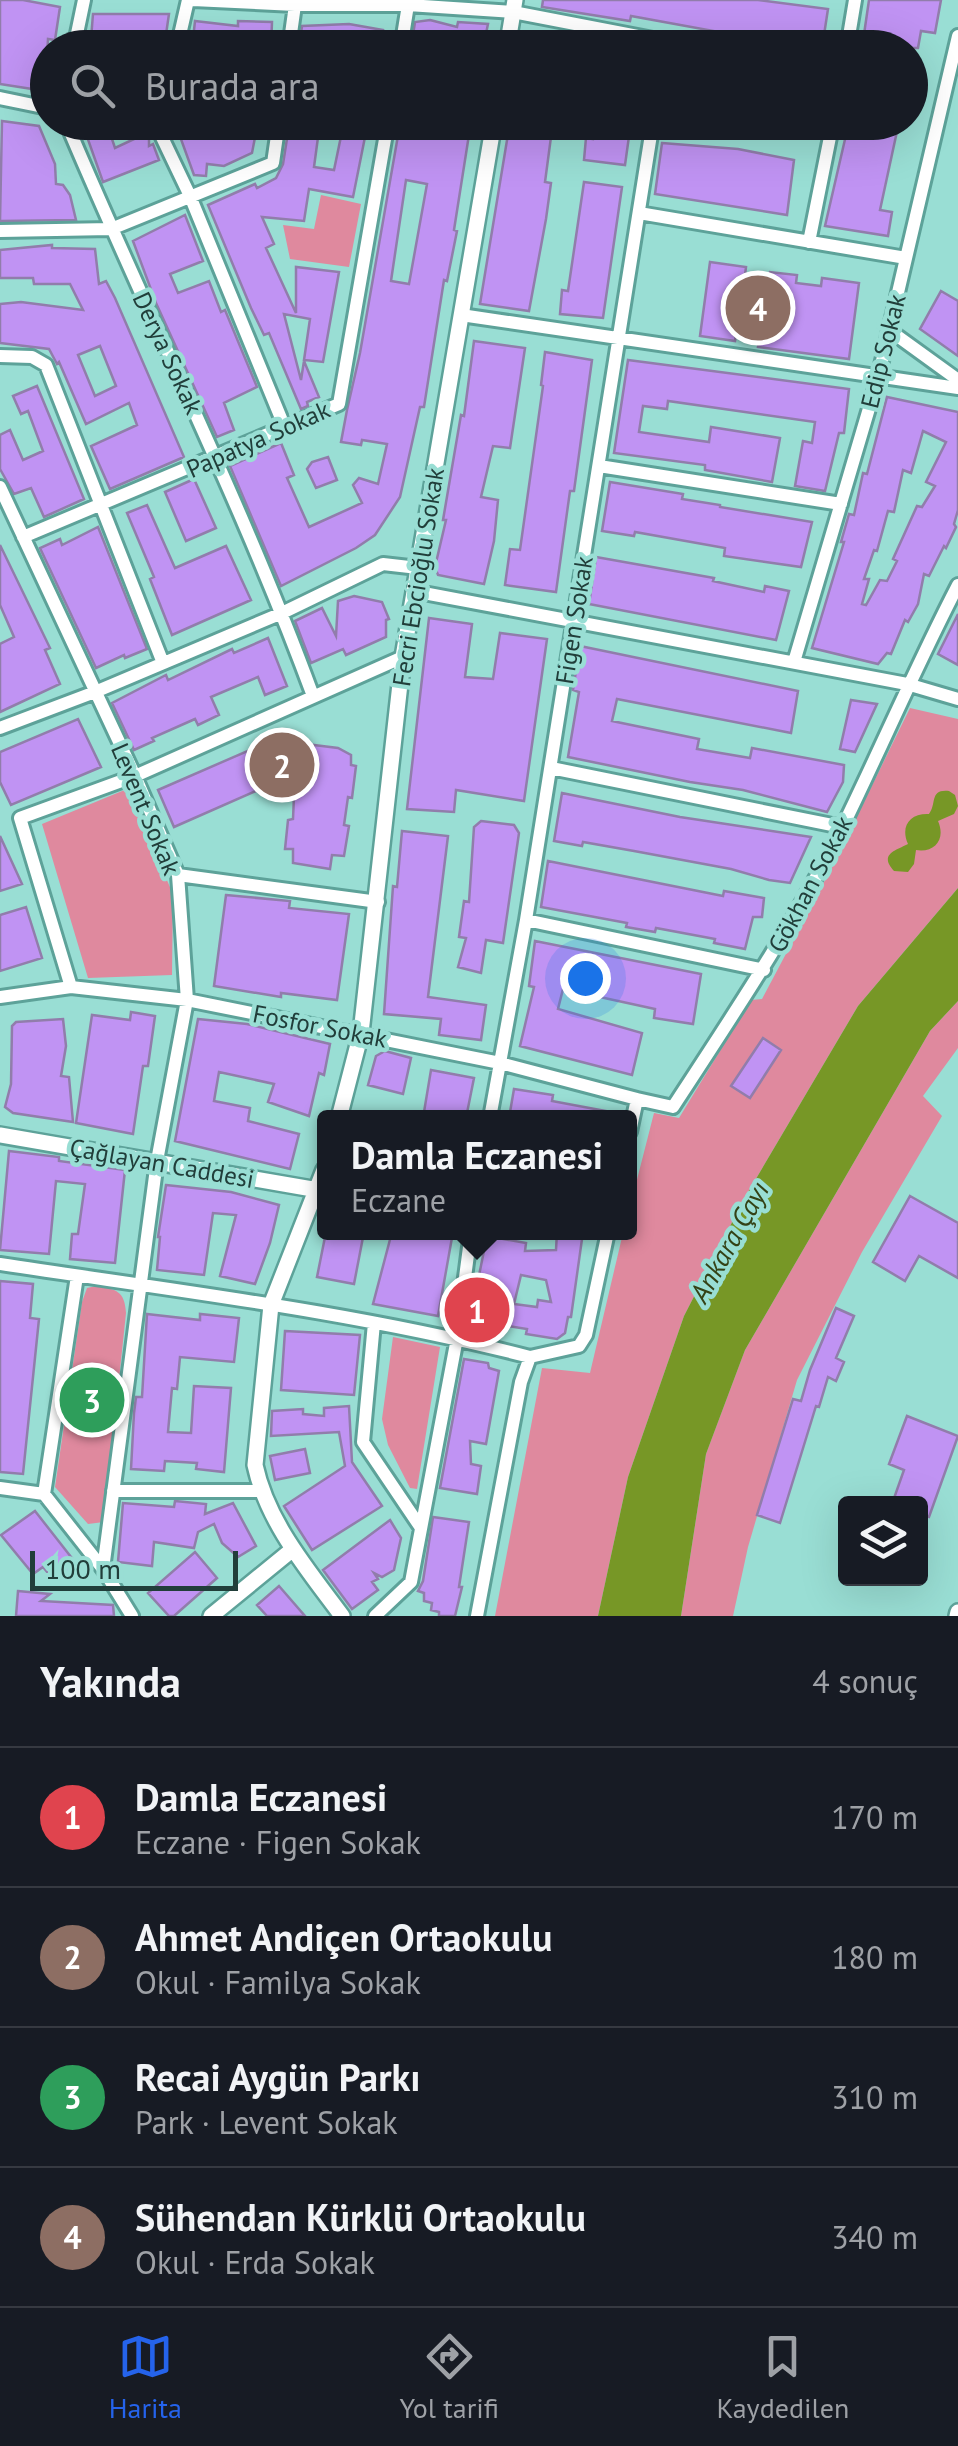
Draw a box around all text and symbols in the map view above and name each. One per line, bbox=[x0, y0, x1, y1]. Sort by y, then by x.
search box bbox=[30, 30, 928, 140]
icon: search bbox=[65, 58, 120, 113]
text: Burada ara bbox=[145, 61, 320, 110]
pin: 4 bbox=[726, 270, 790, 346]
street label: Derya Sokak bbox=[126, 287, 210, 419]
street label: Edip Sokak bbox=[853, 290, 913, 412]
street label: Papatya Sokak bbox=[181, 393, 335, 485]
street label: Fecri Ebcioğlu Sokak bbox=[385, 465, 451, 688]
street label: Figen Sokak bbox=[548, 554, 600, 686]
pin: 2 bbox=[250, 728, 314, 802]
street label: Levent Sokak bbox=[104, 738, 188, 880]
street label: Gökhan Sokak bbox=[761, 810, 859, 958]
your location bbox=[560, 953, 611, 1004]
street label: Fosfor Sokak bbox=[250, 997, 390, 1055]
popup bbox=[317, 1110, 637, 1240]
text: Damla Eczanesi bbox=[351, 1130, 603, 1179]
street label: Çağlayan Caddesi bbox=[67, 1131, 257, 1195]
water label: Ankara Çayı bbox=[680, 1175, 777, 1310]
text: Eczane bbox=[351, 1179, 446, 1221]
pin: 1 bbox=[444, 1272, 510, 1348]
pin: 3 bbox=[59, 1362, 124, 1438]
map controls bbox=[838, 1496, 928, 1586]
button: layers bbox=[838, 1496, 928, 1586]
scale bar bbox=[30, 1546, 238, 1590]
text: 100 m bbox=[45, 1550, 121, 1587]
text: Yakında bbox=[40, 1654, 181, 1709]
text: 4 sonuç bbox=[812, 1660, 918, 1702]
text: Damla Eczanesi bbox=[135, 1772, 387, 1821]
text: 1 bbox=[63, 1796, 82, 1838]
text: 170 m bbox=[831, 1796, 918, 1838]
text: Eczane · Figen Sokak bbox=[135, 1821, 421, 1863]
text: Ahmet Andiçen Ortaokulu bbox=[135, 1912, 552, 1961]
text: 2 bbox=[63, 1936, 82, 1978]
text: 180 m bbox=[831, 1936, 918, 1978]
text: Okul · Familya Sokak bbox=[135, 1961, 421, 2003]
text: Recai Aygün Parkı bbox=[135, 2052, 420, 2101]
text: 3 bbox=[63, 2076, 82, 2118]
text: 310 m bbox=[831, 2076, 918, 2118]
text: Park · Levent Sokak bbox=[135, 2101, 398, 2143]
text: Sühendan Kürklü Ortaokulu bbox=[135, 2192, 586, 2241]
text: 4 bbox=[63, 2216, 82, 2258]
text: 340 m bbox=[831, 2216, 918, 2258]
text: Okul · Erda Sokak bbox=[135, 2241, 375, 2283]
tab: Harita bbox=[109, 2329, 182, 2426]
tab: Yol tarifi bbox=[399, 2329, 499, 2426]
tab: Kaydedilen bbox=[716, 2329, 849, 2426]

